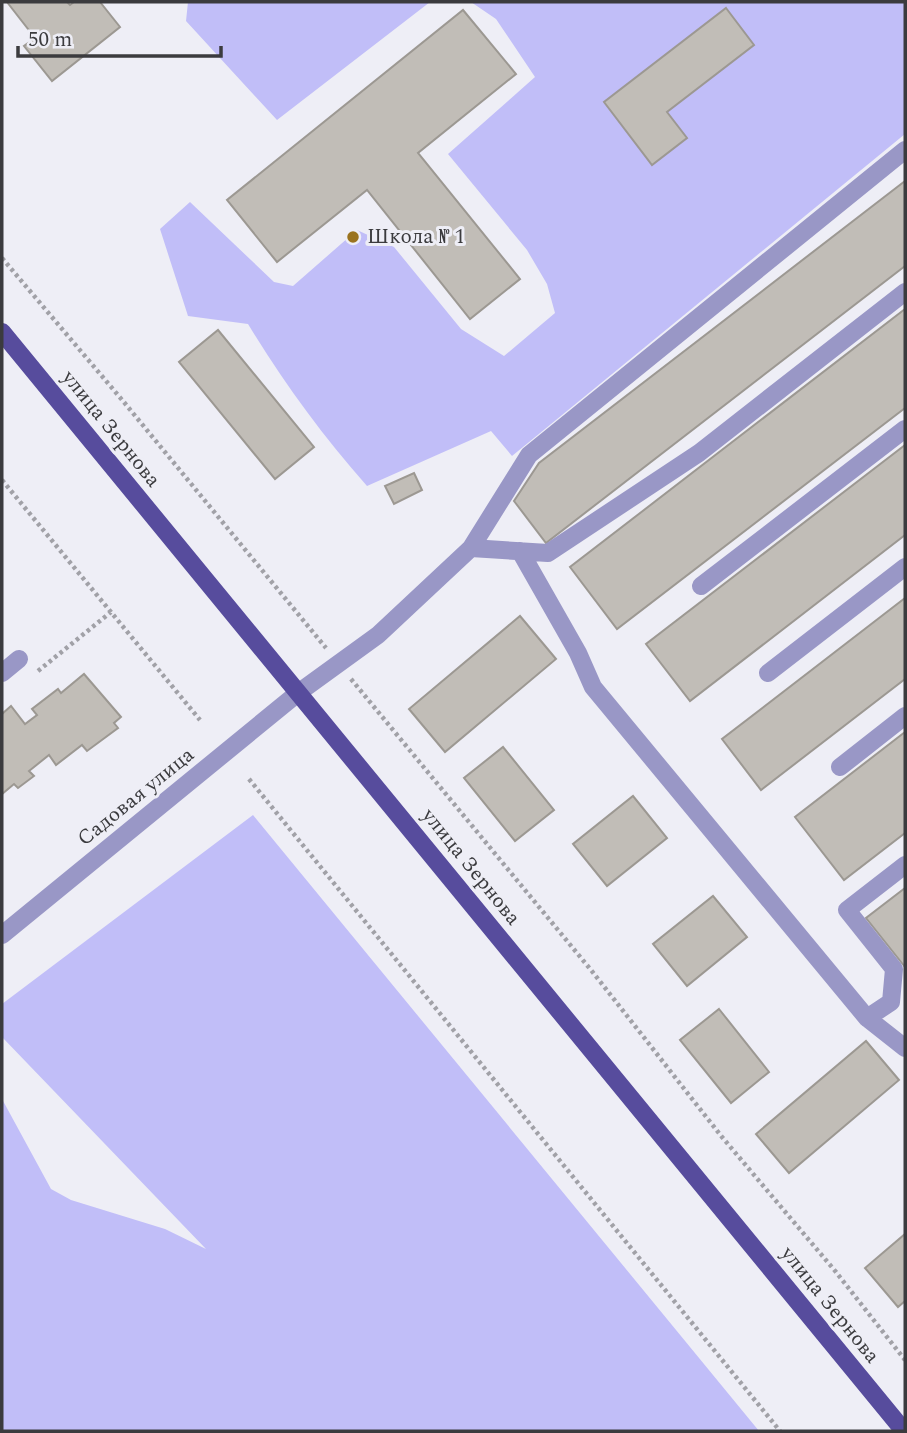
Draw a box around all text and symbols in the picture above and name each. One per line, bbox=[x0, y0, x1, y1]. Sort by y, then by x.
scale bar bbox=[18, 14, 220, 58]
text: 50 m bbox=[28, 24, 72, 56]
place label: Школа № 1 bbox=[367, 221, 465, 253]
marker: Школа № 1 bbox=[345, 229, 361, 245]
street label: улица Зернова bbox=[53, 363, 169, 495]
street label: Садовая улица bbox=[71, 739, 202, 854]
street label: улица Зернова bbox=[413, 801, 529, 933]
street label: улица Зернова bbox=[772, 1239, 888, 1371]

